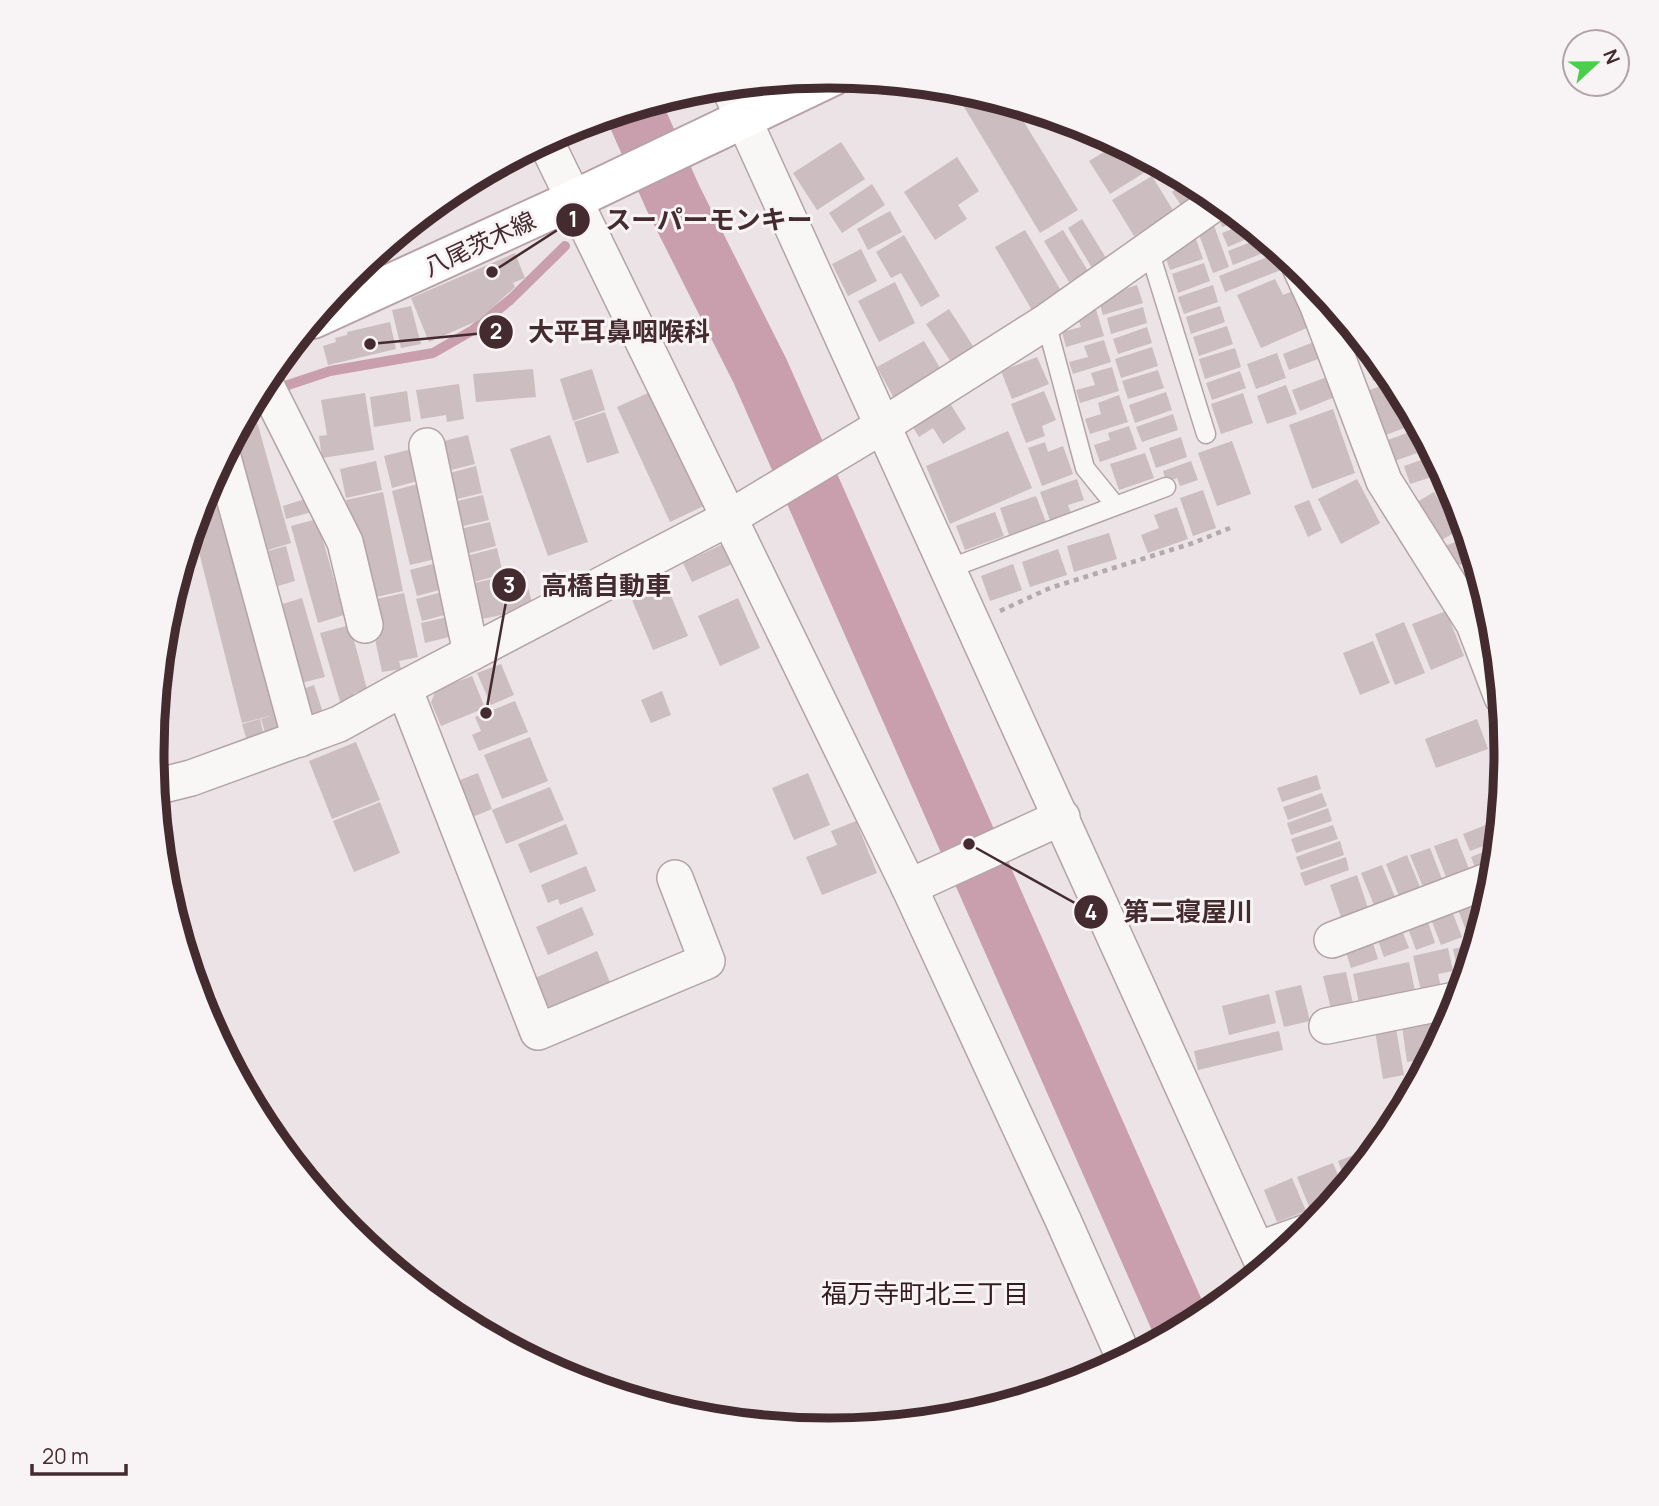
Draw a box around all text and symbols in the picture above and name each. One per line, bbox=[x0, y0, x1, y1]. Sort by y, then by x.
north arrow bbox=[1561, 28, 1631, 98]
text: N bbox=[1597, 45, 1626, 68]
callout: スーパーモンキー bbox=[556, 197, 827, 244]
text: スーパーモンキー bbox=[605, 201, 813, 237]
street label: 八尾茨木線 bbox=[418, 203, 540, 283]
text: 1 bbox=[568, 205, 578, 233]
callout: 大平耳鼻咽喉科 bbox=[479, 308, 724, 355]
text: 大平耳鼻咽喉科 bbox=[528, 313, 710, 349]
text: 2 bbox=[490, 317, 502, 345]
callout: 高橋自動車 bbox=[492, 562, 685, 609]
text: 高橋自動車 bbox=[541, 567, 671, 603]
text: 3 bbox=[503, 571, 515, 599]
callout: 第二寝屋川 bbox=[1074, 889, 1267, 936]
text: 第二寝屋川 bbox=[1123, 893, 1253, 929]
text: 4 bbox=[1085, 898, 1097, 926]
district label: 福万寺町北三丁目 bbox=[821, 1275, 1029, 1311]
scale bar bbox=[32, 1432, 126, 1476]
text: 20 m bbox=[42, 1442, 89, 1470]

